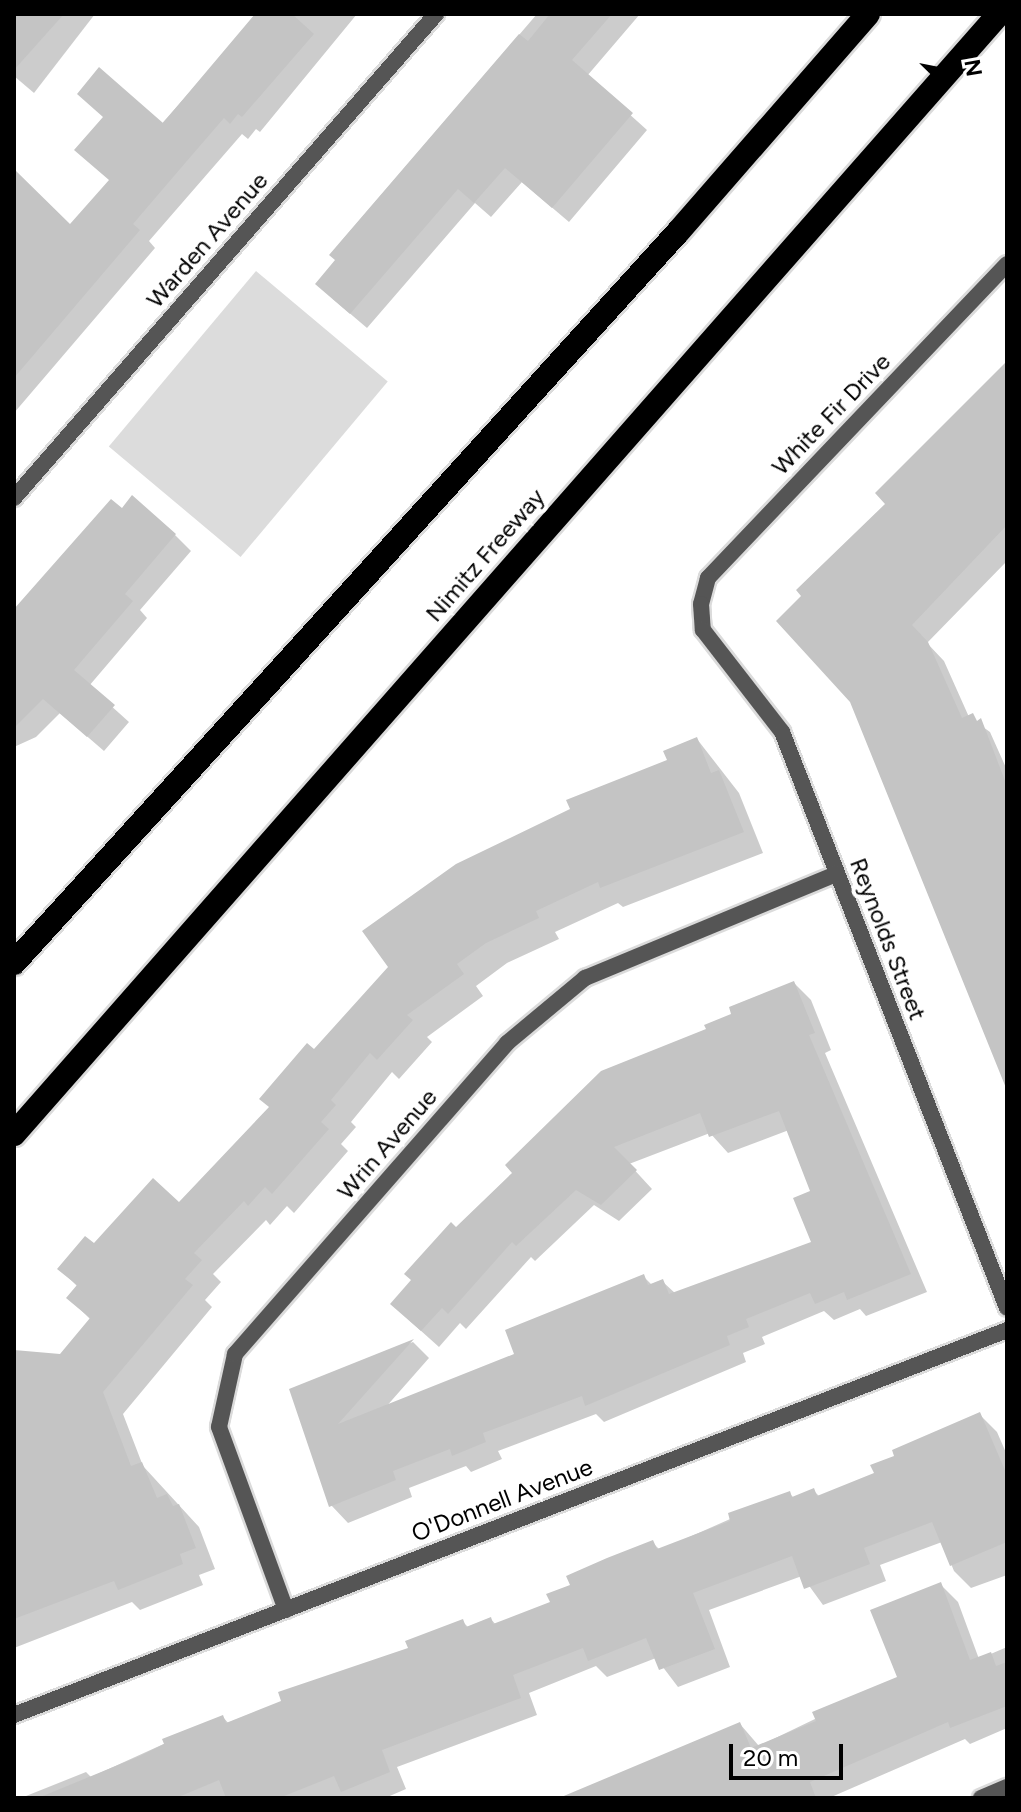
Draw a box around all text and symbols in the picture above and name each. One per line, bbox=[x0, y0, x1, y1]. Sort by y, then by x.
north arrow bbox=[909, 32, 989, 112]
text: N bbox=[958, 57, 988, 78]
street label: Warden Avenue bbox=[140, 166, 274, 314]
street label: White Fir Drive bbox=[766, 347, 896, 481]
street label: Nimitz Freeway bbox=[419, 483, 551, 627]
street label: Reynolds Street bbox=[844, 854, 932, 1024]
street label: Wrin Avenue bbox=[331, 1083, 443, 1205]
street label: O'Donnell Avenue bbox=[407, 1452, 597, 1548]
scale bar bbox=[733, 1728, 847, 1778]
text: 20 m bbox=[743, 1743, 798, 1772]

